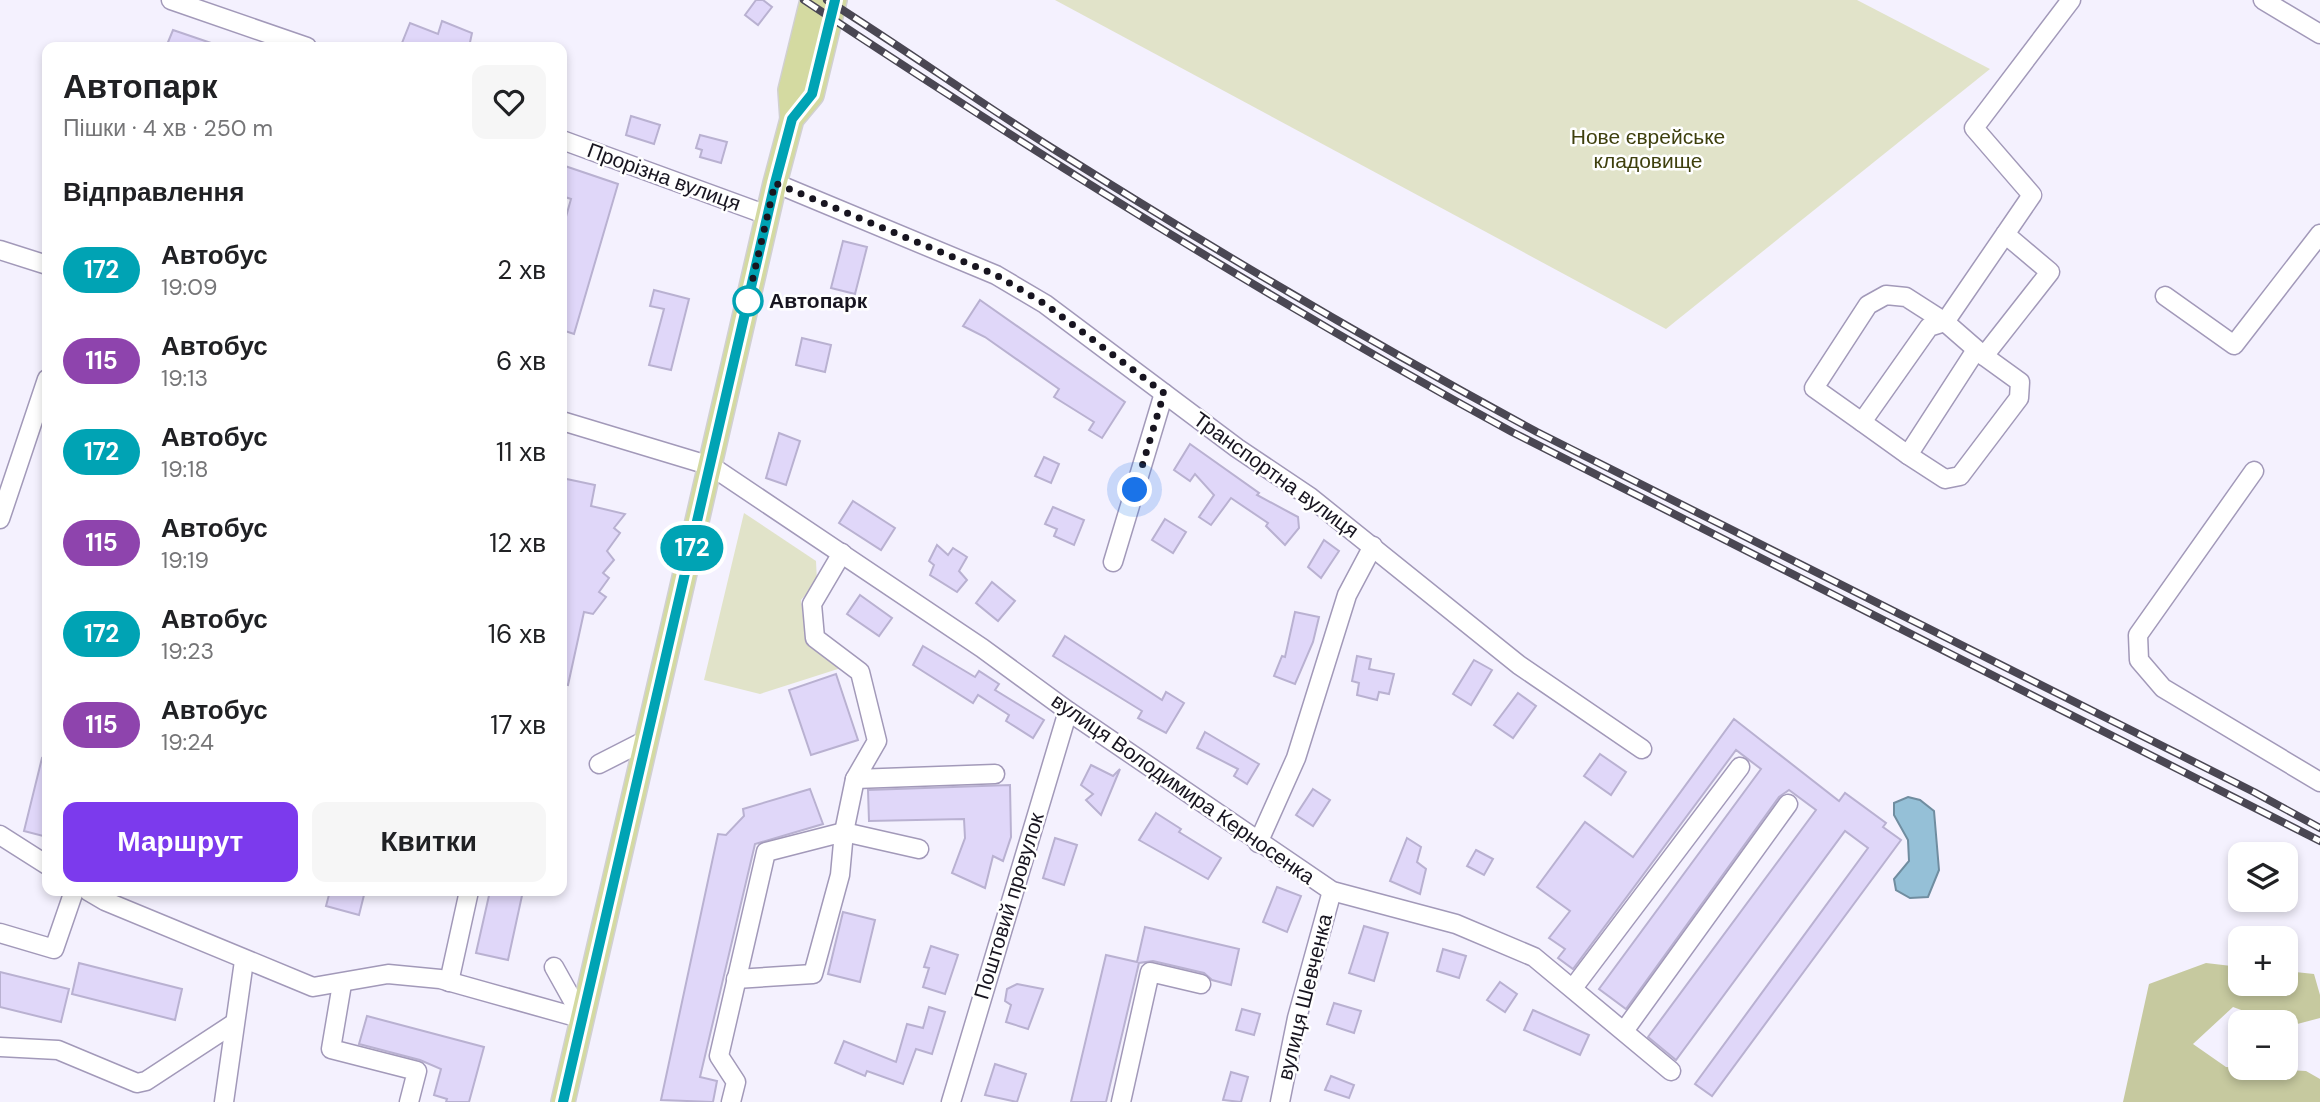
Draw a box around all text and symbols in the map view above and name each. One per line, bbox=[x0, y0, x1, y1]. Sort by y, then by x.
text: Автопарк bbox=[63, 65, 218, 108]
button: heart bbox=[472, 65, 546, 139]
text: Пішки · 4 хв · 250 m bbox=[63, 113, 273, 143]
park label: Нове єврейське кладовище bbox=[1571, 123, 1725, 175]
street label: Прорізна вулиця bbox=[583, 136, 745, 218]
text: Відправлення bbox=[63, 175, 244, 209]
text: Автобус bbox=[161, 238, 268, 272]
text: 2 хв bbox=[497, 253, 546, 287]
text: 172 bbox=[84, 254, 119, 285]
text: 19:09 bbox=[161, 272, 217, 302]
marker: Автопарк bbox=[733, 286, 763, 316]
place label: Автопарк bbox=[769, 287, 868, 315]
text: Автобус bbox=[161, 329, 268, 363]
text: 6 хв bbox=[496, 344, 546, 378]
text: 115 bbox=[85, 345, 118, 376]
text: 19:13 bbox=[161, 363, 208, 393]
street label: Транспортна вулиця bbox=[1188, 405, 1364, 545]
text: Автобус bbox=[161, 420, 268, 454]
text: 11 хв bbox=[496, 435, 546, 469]
text: 172 bbox=[84, 436, 119, 467]
text: 19:18 bbox=[161, 454, 208, 484]
your location bbox=[1117, 472, 1152, 507]
text: Автобус bbox=[161, 511, 268, 545]
line badge: 172 bbox=[652, 525, 732, 571]
text: 12 хв bbox=[489, 526, 546, 560]
text: 115 bbox=[85, 527, 118, 558]
text: 172 bbox=[674, 532, 710, 563]
text: 19:19 bbox=[161, 545, 209, 575]
text: Автобус bbox=[161, 602, 268, 636]
text: 16 хв bbox=[488, 617, 546, 651]
text: 172 bbox=[84, 618, 119, 649]
text: 19:23 bbox=[161, 636, 214, 666]
street label: вулиця Володимира Керносенка bbox=[1046, 687, 1321, 891]
text: Автобус bbox=[161, 693, 268, 727]
text: 17 хв bbox=[490, 708, 546, 742]
text: 115 bbox=[85, 709, 118, 740]
text: 19:24 bbox=[161, 727, 214, 757]
button: Маршрут bbox=[63, 802, 298, 882]
button: Квитки bbox=[312, 802, 546, 882]
street label: Поштовий провулок bbox=[967, 809, 1051, 1003]
map controls bbox=[2228, 842, 2298, 1080]
button: layers bbox=[2228, 842, 2298, 912]
street label: вулиця Шевченка bbox=[1271, 911, 1339, 1083]
button: + bbox=[2228, 926, 2298, 996]
button: − bbox=[2228, 1010, 2298, 1080]

